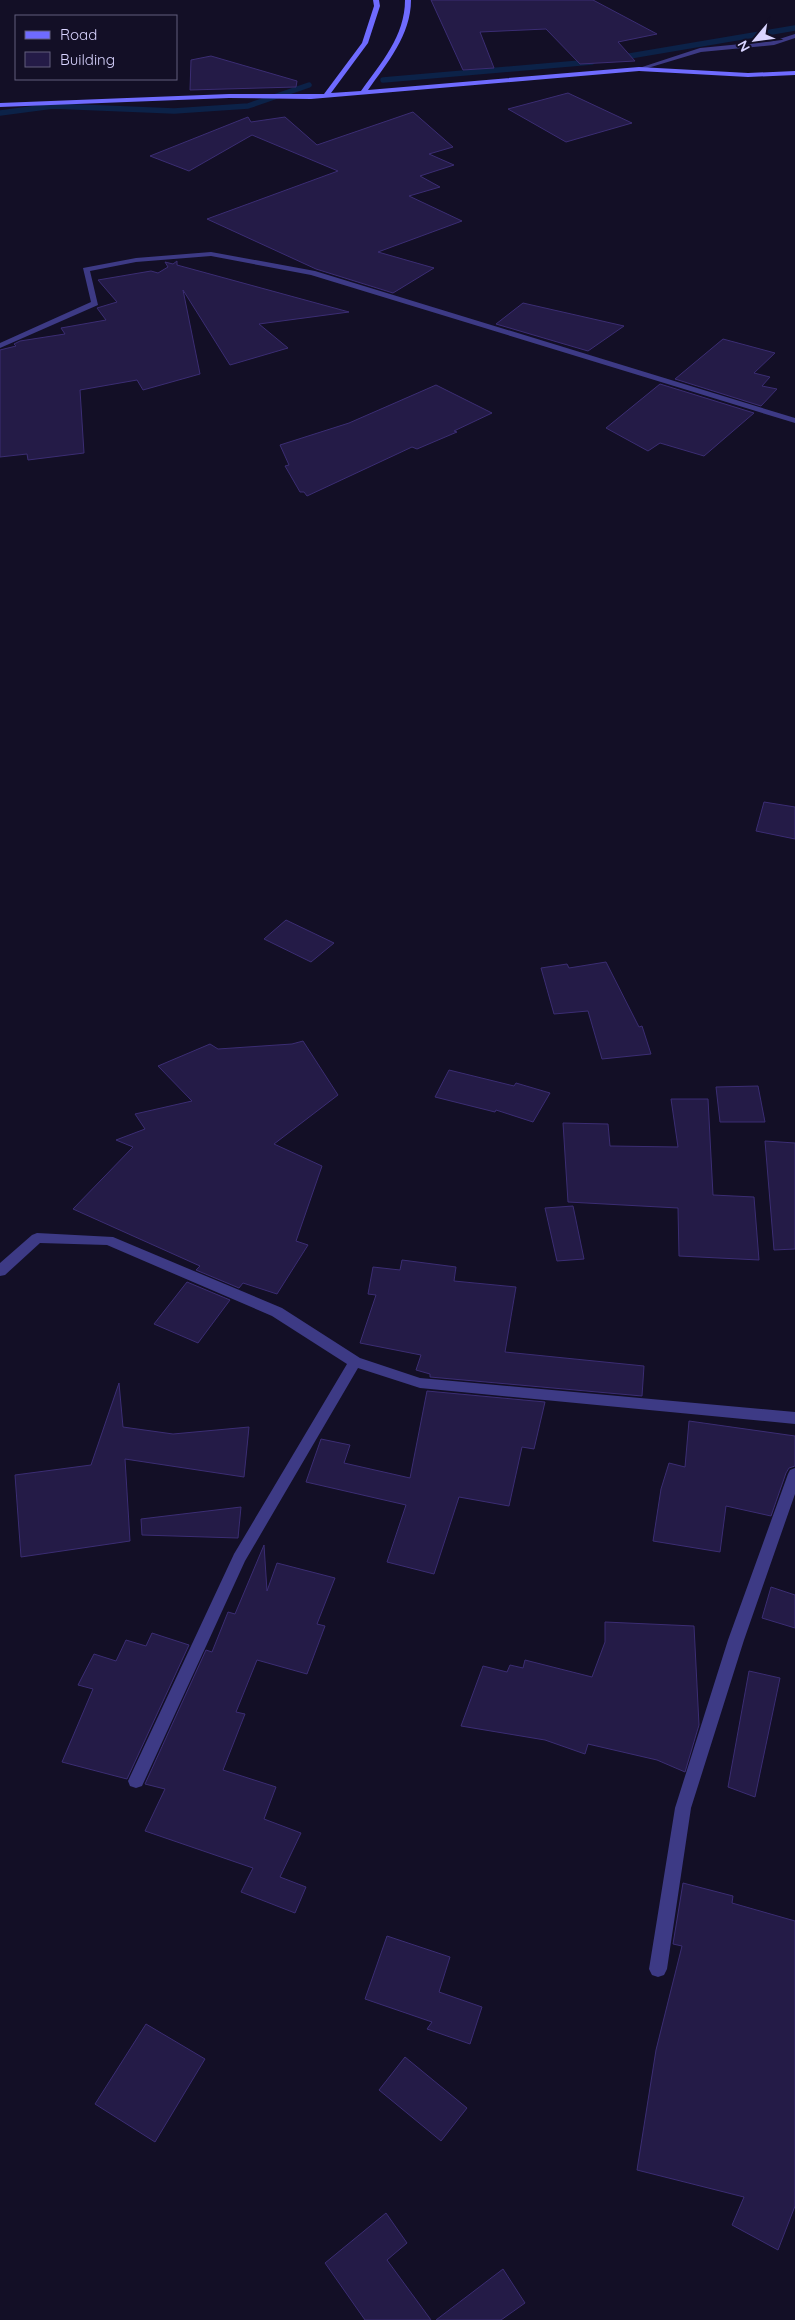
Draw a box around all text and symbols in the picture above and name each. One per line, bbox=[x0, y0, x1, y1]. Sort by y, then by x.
legend bbox=[15, 15, 178, 80]
north arrow bbox=[730, 15, 780, 65]
text: Road bbox=[60, 25, 97, 44]
text: N bbox=[733, 37, 754, 55]
text: Building bbox=[60, 50, 115, 69]

